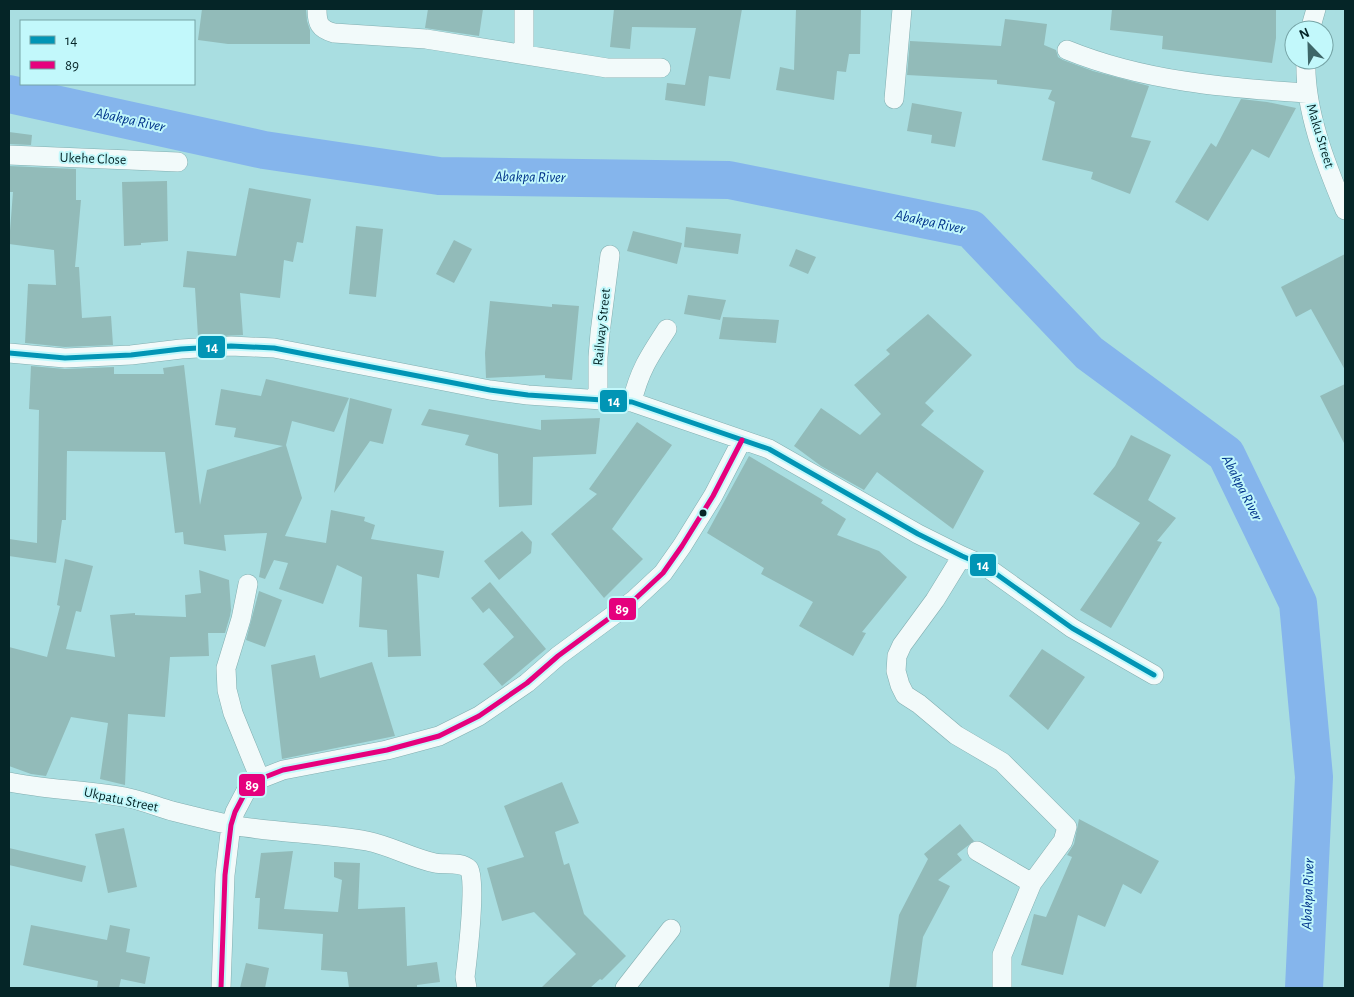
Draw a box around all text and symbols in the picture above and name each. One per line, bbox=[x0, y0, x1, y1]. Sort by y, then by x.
legend bbox=[20, 20, 195, 85]
north arrow bbox=[1284, 20, 1334, 70]
text: N bbox=[1297, 26, 1312, 42]
text: 14 bbox=[65, 33, 77, 48]
text: 89 bbox=[65, 58, 79, 73]
street label: Maku Street bbox=[1304, 102, 1337, 170]
water label: Abakpa River bbox=[93, 105, 167, 135]
street label: Ukehe Close bbox=[59, 151, 127, 167]
water label: Abakpa River bbox=[493, 169, 567, 185]
water label: Abakpa River bbox=[893, 207, 967, 237]
street label: Railway Street bbox=[591, 287, 613, 366]
line badge: 14 bbox=[197, 335, 226, 359]
text: 14 bbox=[206, 341, 218, 355]
line badge: 14 bbox=[599, 389, 628, 413]
text: 14 bbox=[608, 395, 620, 409]
water label: Abakpa River bbox=[1219, 452, 1265, 524]
unlabelled marker bbox=[698, 508, 708, 518]
line badge: 14 bbox=[969, 553, 997, 577]
text: 14 bbox=[977, 559, 989, 573]
line badge: 89 bbox=[608, 597, 637, 621]
text: 89 bbox=[615, 603, 629, 617]
line badge: 89 bbox=[238, 773, 266, 797]
text: 89 bbox=[245, 779, 259, 793]
street label: Ukpatu Street bbox=[83, 785, 160, 815]
water label: Abakpa River bbox=[1299, 857, 1317, 931]

